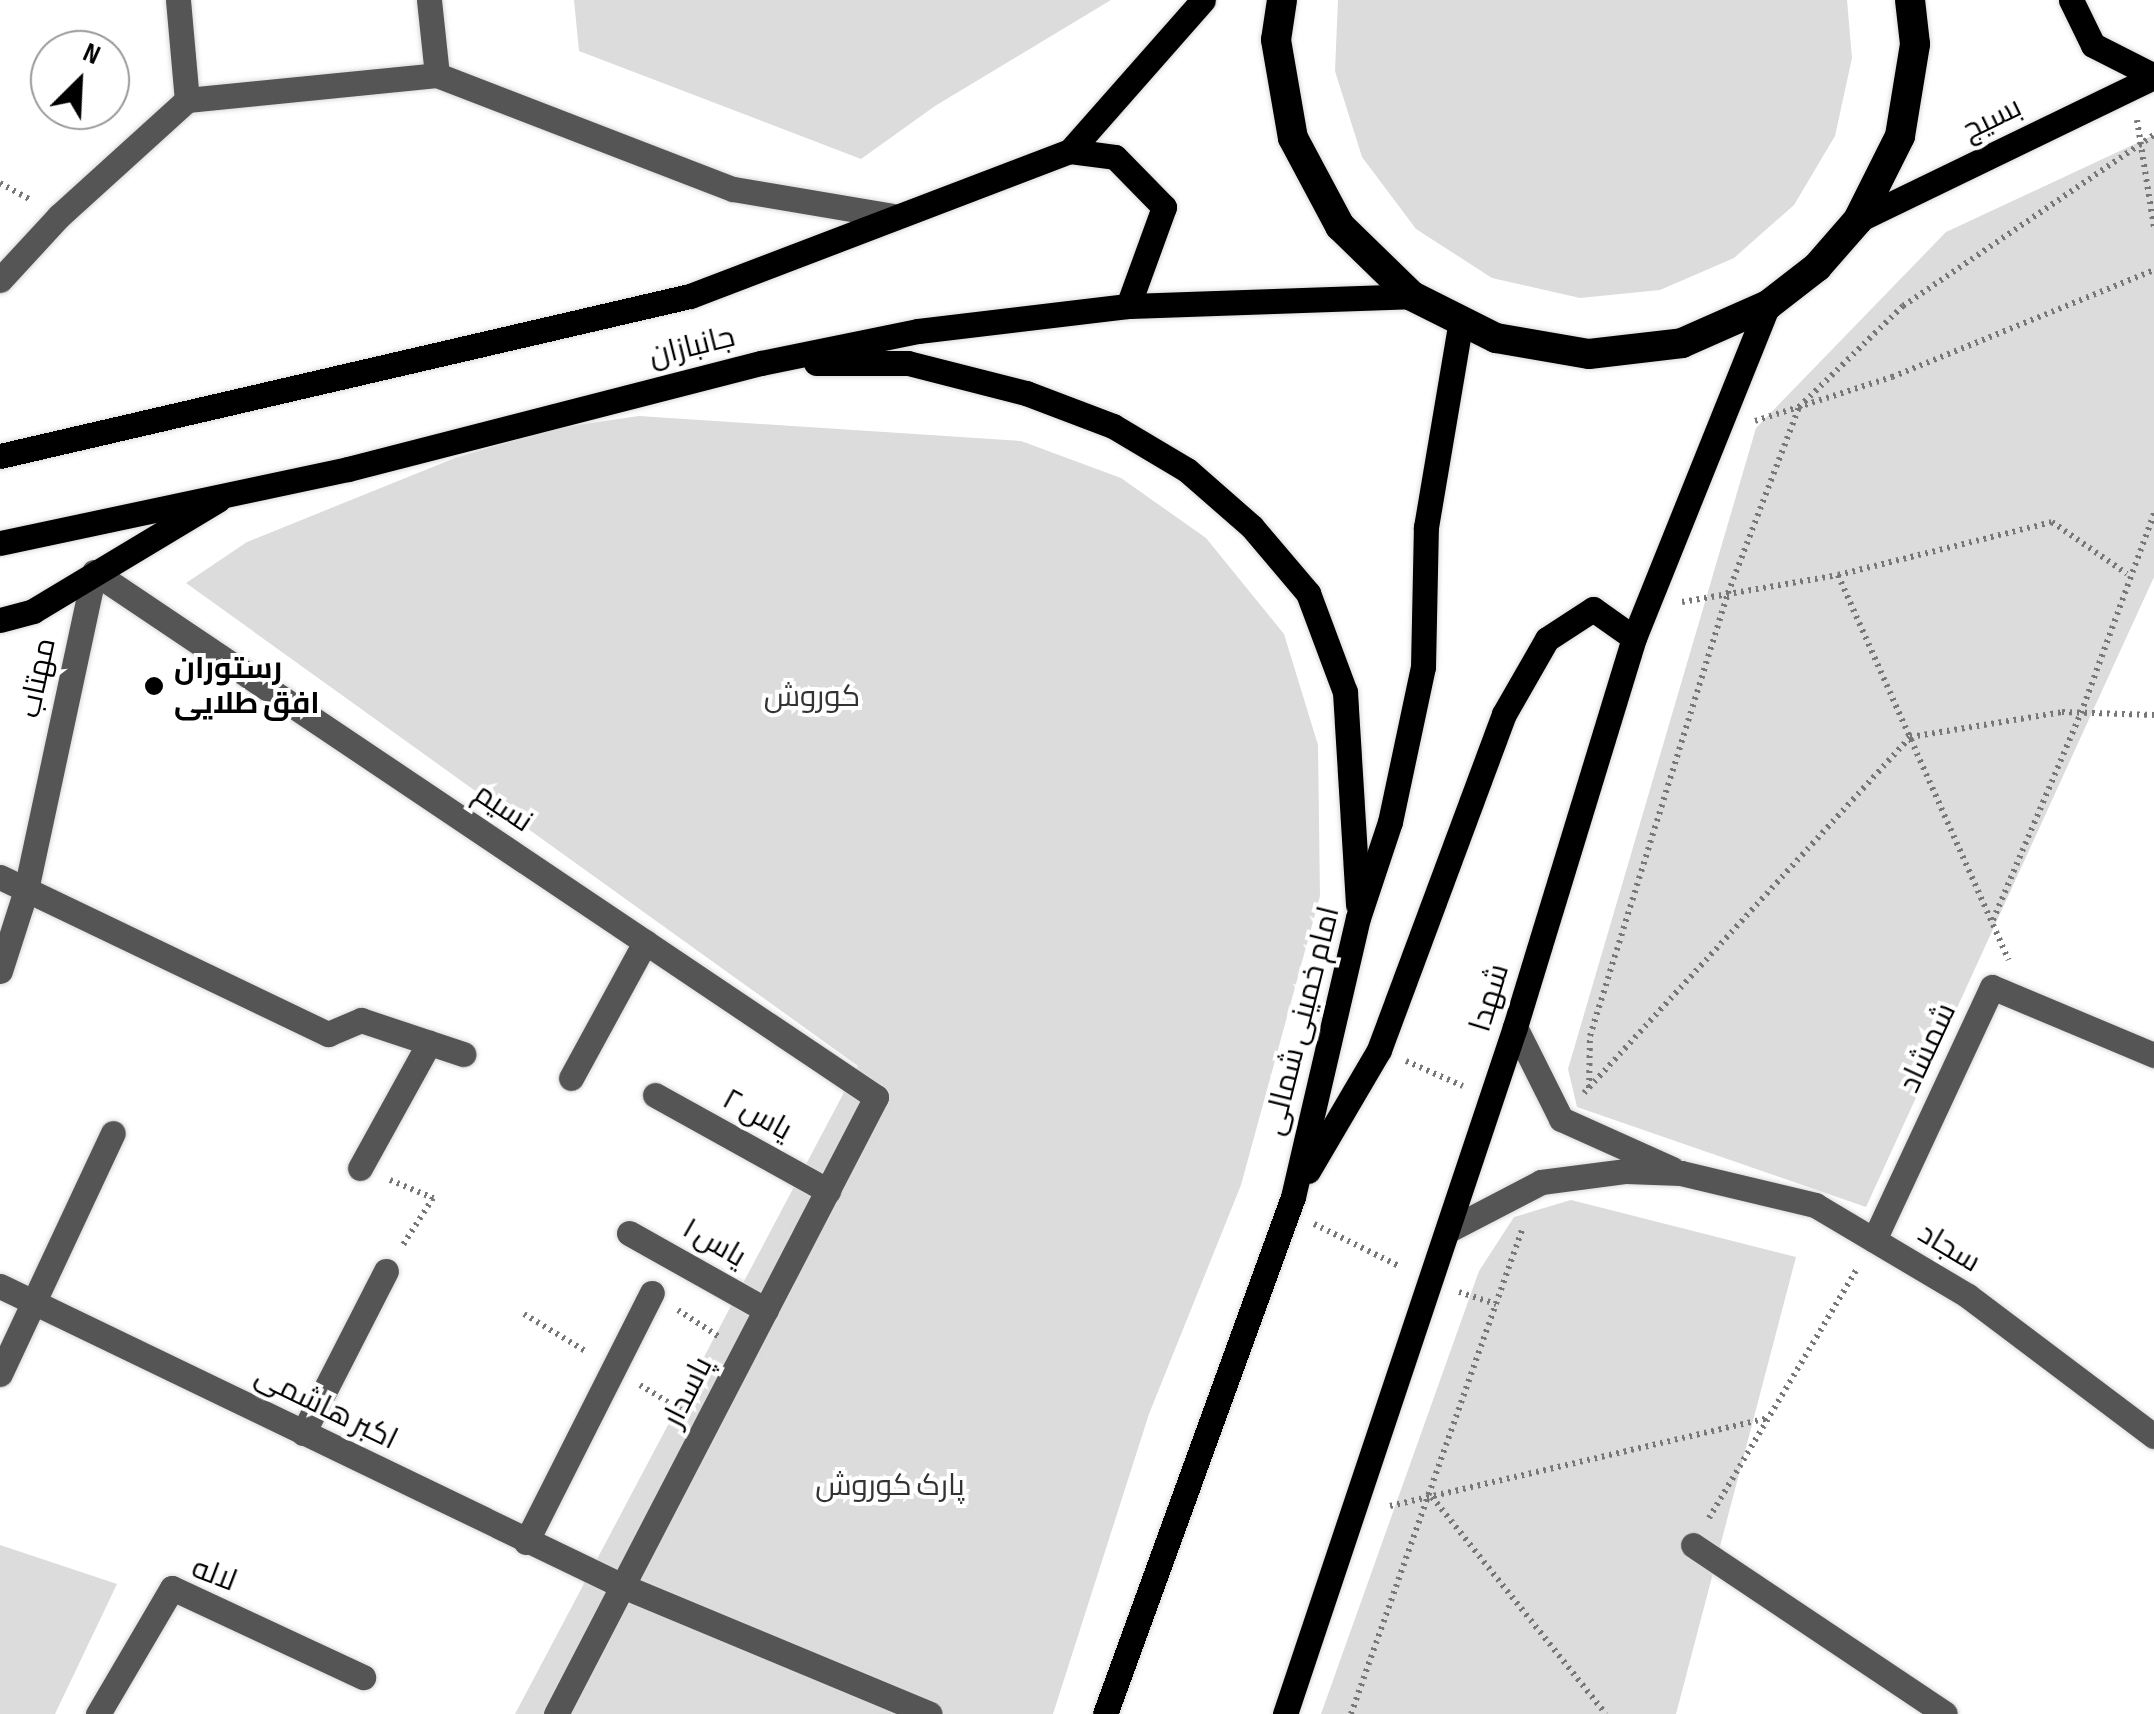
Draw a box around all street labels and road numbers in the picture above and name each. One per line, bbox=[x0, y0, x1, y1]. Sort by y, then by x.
street label: بسیج bbox=[1956, 89, 2028, 149]
street label: جانبازان bbox=[645, 319, 739, 375]
street label: مهتاب bbox=[12, 635, 64, 721]
street label: نسیم bbox=[467, 776, 539, 840]
street label: امام خمینی شمالی bbox=[1256, 903, 1348, 1139]
street label: شهدا bbox=[1463, 960, 1517, 1036]
street label: شمشاد bbox=[1892, 998, 1964, 1098]
street label: یاس ۲ bbox=[716, 1081, 798, 1149]
street label: یاس ۱ bbox=[676, 1211, 752, 1275]
street label: سجاد bbox=[1911, 1216, 1987, 1280]
street label: پاسدار bbox=[655, 1351, 721, 1433]
street label: اکبر هاشمی bbox=[249, 1358, 403, 1458]
street label: لاله bbox=[187, 1550, 241, 1600]

